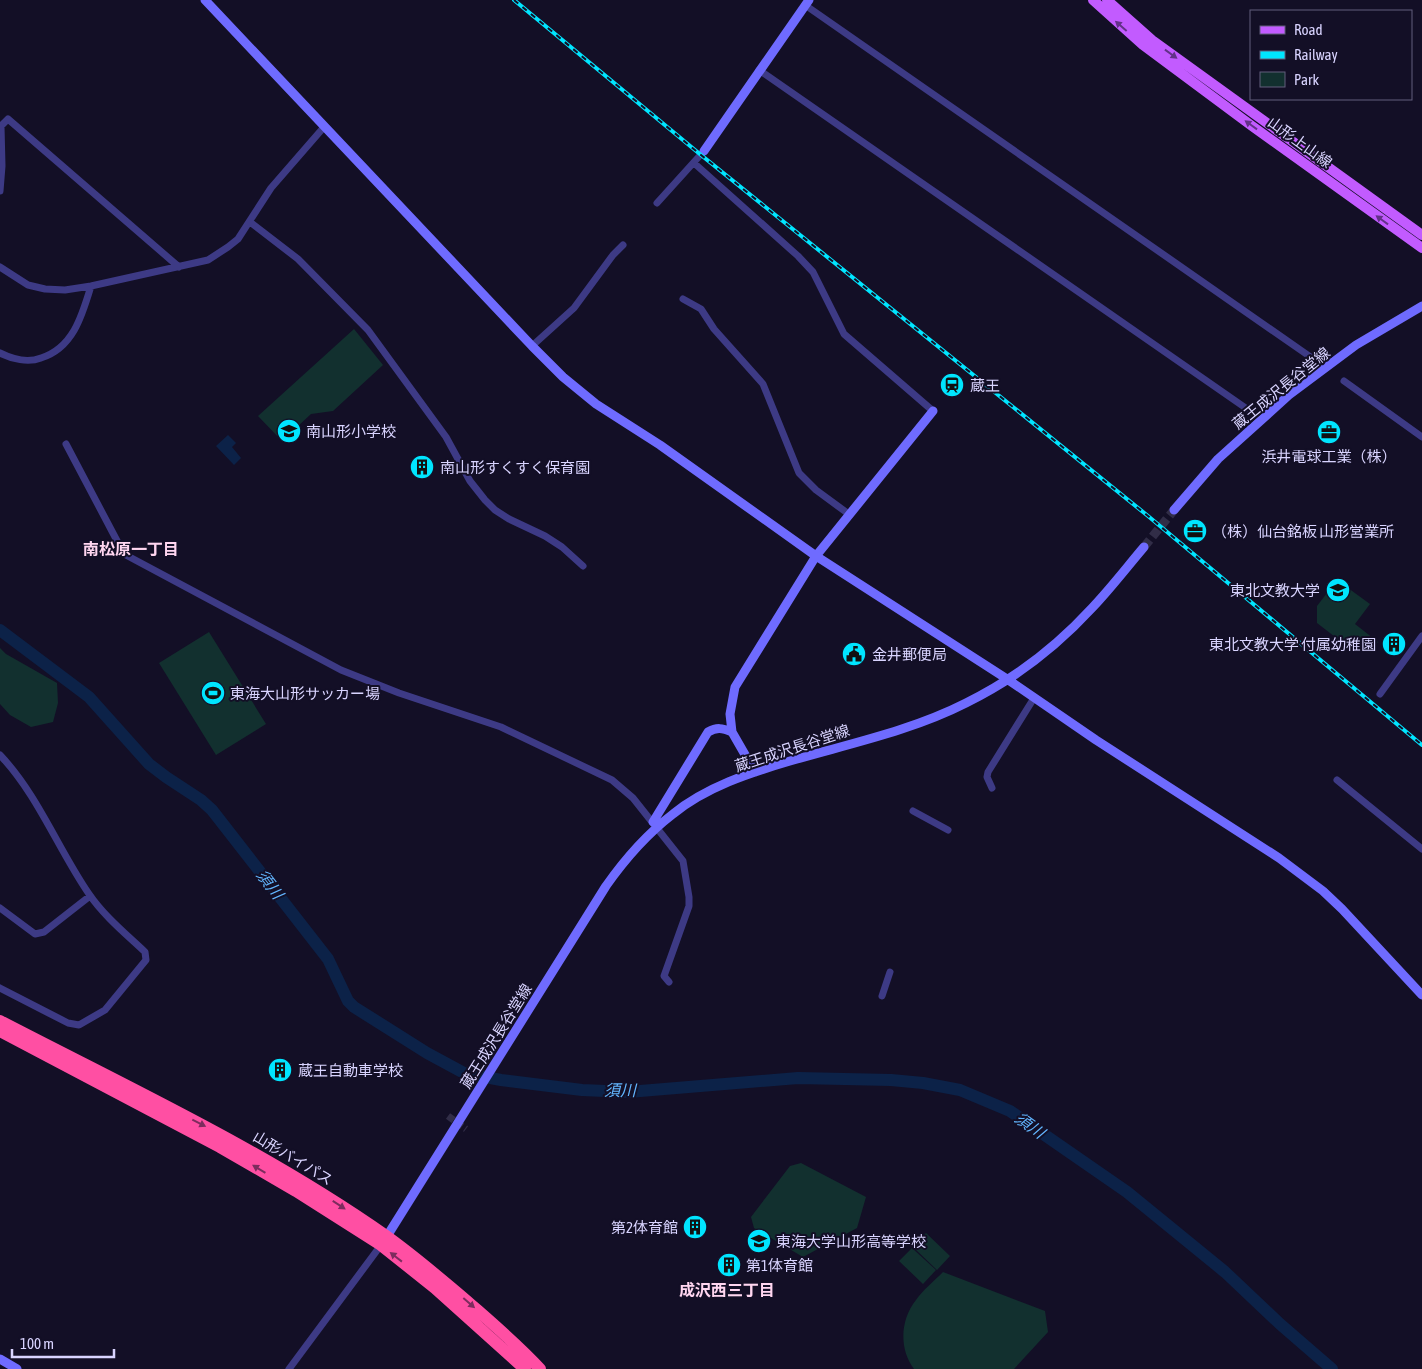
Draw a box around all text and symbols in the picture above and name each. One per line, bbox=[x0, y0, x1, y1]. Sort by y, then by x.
legend bbox=[1250, 10, 1412, 100]
one-way arrow bbox=[1115, 21, 1128, 32]
text: Road bbox=[1294, 21, 1323, 38]
text: Railway bbox=[1294, 46, 1338, 63]
one-way arrow bbox=[1164, 49, 1178, 59]
text: Park bbox=[1294, 71, 1319, 88]
street label: 山形上山線 bbox=[1265, 113, 1335, 171]
one-way arrow bbox=[1245, 119, 1258, 130]
one-way arrow bbox=[1376, 215, 1389, 225]
street label: 蔵王成沢長谷堂線 bbox=[1229, 344, 1333, 432]
station icon: 蔵王 bbox=[939, 372, 965, 398]
place label: 蔵王 bbox=[970, 377, 1000, 394]
school or university icon: 南山形小学校 bbox=[276, 418, 302, 444]
office icon: 浜井電球工業（株） bbox=[1316, 419, 1342, 445]
place label: 南山形小学校 bbox=[306, 423, 396, 440]
place label: 浜井電球工業（株） bbox=[1261, 448, 1397, 465]
building icon: 南山形すくすく保育園 bbox=[409, 454, 435, 480]
place label: 南山形すくすく保育園 bbox=[440, 459, 590, 476]
office icon: （株）仙台銘板 山形営業所 bbox=[1182, 518, 1208, 544]
place label: （株）仙台銘板 山形営業所 bbox=[1212, 523, 1394, 540]
district label: 南松原一丁目 bbox=[83, 540, 179, 558]
school or university icon: 東北文教大学 bbox=[1325, 577, 1351, 603]
place label: 東北文教大学 bbox=[1230, 582, 1320, 599]
building icon: 東北文教大学 付属幼稚園 bbox=[1381, 631, 1407, 657]
place label: 東北文教大学 付属幼稚園 bbox=[1209, 636, 1376, 653]
public building icon: 金井郵便局 bbox=[841, 641, 867, 667]
place label: 金井郵便局 bbox=[872, 646, 947, 663]
sports icon: 東海大山形サッカー場 bbox=[200, 680, 226, 706]
place label: 東海大山形サッカー場 bbox=[230, 685, 380, 702]
street label: 蔵王成沢長谷堂線 bbox=[732, 721, 852, 775]
water label: 須川 bbox=[253, 866, 288, 904]
street label: 蔵王成沢長谷堂線 bbox=[457, 981, 535, 1091]
building icon: 蔵王自動車学校 bbox=[267, 1057, 293, 1083]
place label: 蔵王自動車学校 bbox=[298, 1062, 403, 1079]
water label: 須川 bbox=[604, 1081, 638, 1099]
water label: 須川 bbox=[1012, 1108, 1050, 1143]
one-way arrow bbox=[192, 1119, 206, 1127]
street label: 山形バイパス bbox=[250, 1128, 336, 1188]
one-way arrow bbox=[253, 1165, 266, 1174]
one-way arrow bbox=[332, 1201, 346, 1210]
building icon: 第2体育館 bbox=[682, 1214, 708, 1240]
place label: 第2体育館 bbox=[611, 1219, 678, 1236]
school or university icon: 東海大学山形高等学校 bbox=[746, 1228, 772, 1254]
place label: 東海大学山形高等学校 bbox=[776, 1233, 926, 1250]
one-way arrow bbox=[389, 1252, 403, 1262]
building icon: 第1体育館 bbox=[716, 1252, 742, 1278]
place label: 第1体育館 bbox=[746, 1257, 813, 1274]
district label: 成沢西三丁目 bbox=[679, 1281, 775, 1299]
one-way arrow bbox=[462, 1297, 474, 1309]
scale bar bbox=[12, 1326, 115, 1358]
text: 100 m bbox=[20, 1335, 54, 1352]

